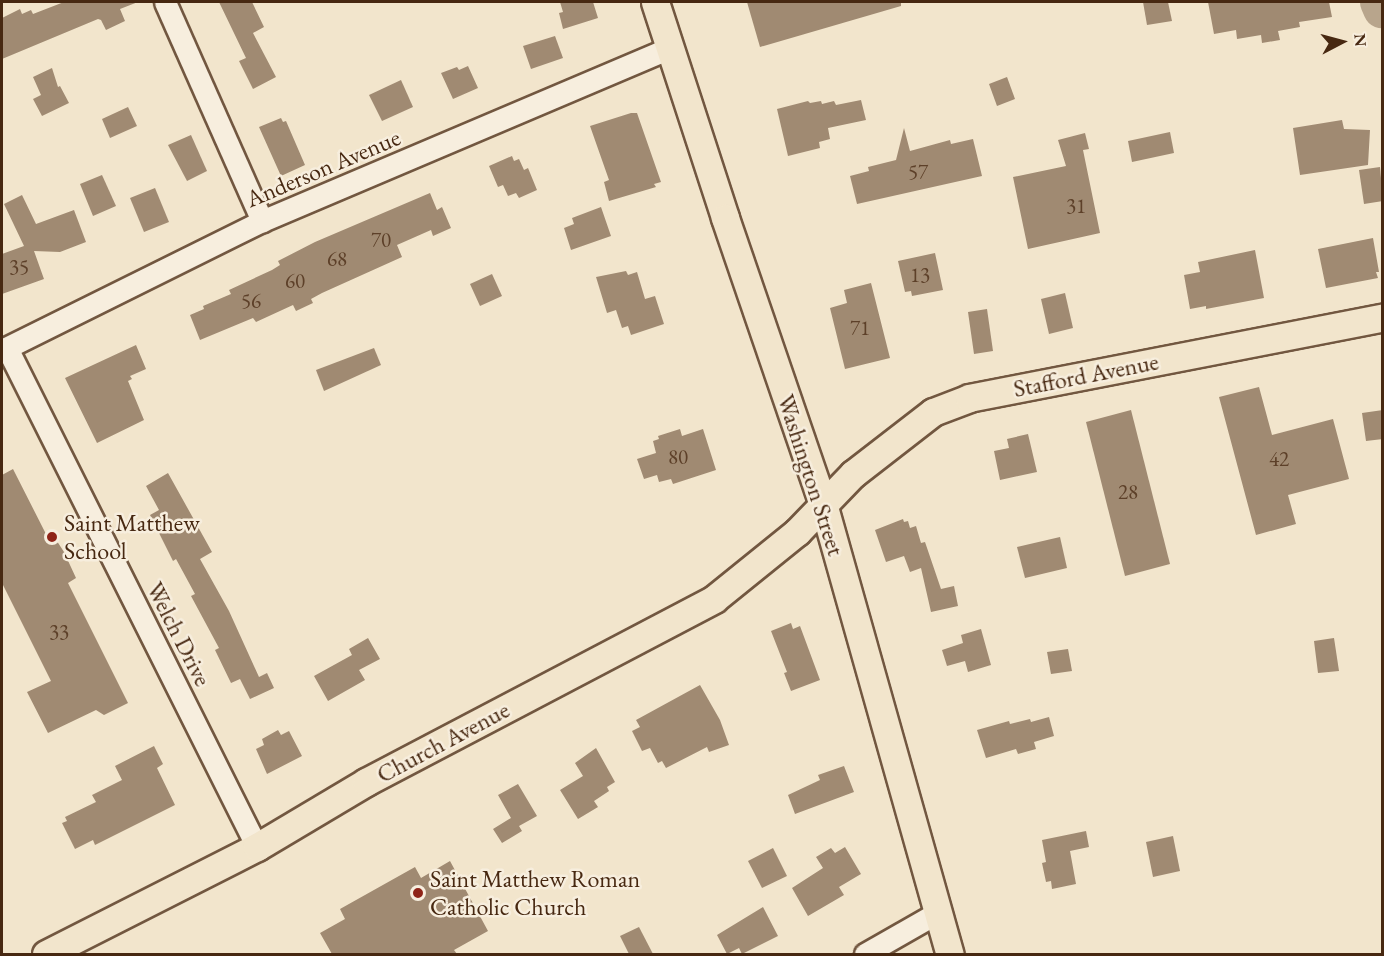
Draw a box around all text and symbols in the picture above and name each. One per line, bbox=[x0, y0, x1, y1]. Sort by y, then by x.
north arrow bbox=[1312, 12, 1372, 72]
text: N bbox=[1349, 33, 1372, 48]
street label: Anderson Avenue bbox=[242, 123, 404, 213]
house number: 57 bbox=[908, 159, 928, 185]
house number: 31 bbox=[1066, 193, 1086, 219]
house number: 70 bbox=[371, 227, 391, 253]
house number: 68 bbox=[327, 246, 347, 272]
house number: 35 bbox=[9, 254, 29, 280]
house number: 13 bbox=[910, 262, 930, 288]
house number: 60 bbox=[285, 268, 305, 294]
house number: 56 bbox=[241, 288, 261, 314]
house number: 71 bbox=[850, 315, 870, 341]
street label: Stafford Avenue bbox=[1011, 347, 1161, 403]
street label: Washington Street bbox=[771, 391, 851, 559]
house number: 80 bbox=[668, 444, 688, 470]
house number: 42 bbox=[1269, 446, 1289, 472]
house number: 28 bbox=[1118, 479, 1138, 505]
place label: Saint Matthew School bbox=[64, 509, 200, 565]
marker: Saint Matthew School bbox=[45, 530, 59, 544]
street label: Welch Drive bbox=[141, 577, 217, 691]
house number: 33 bbox=[49, 619, 69, 645]
street label: Church Avenue bbox=[372, 695, 514, 789]
place label: Saint Matthew Roman Catholic Church bbox=[430, 865, 640, 921]
marker: Saint Matthew Roman Catholic Church bbox=[411, 886, 425, 900]

